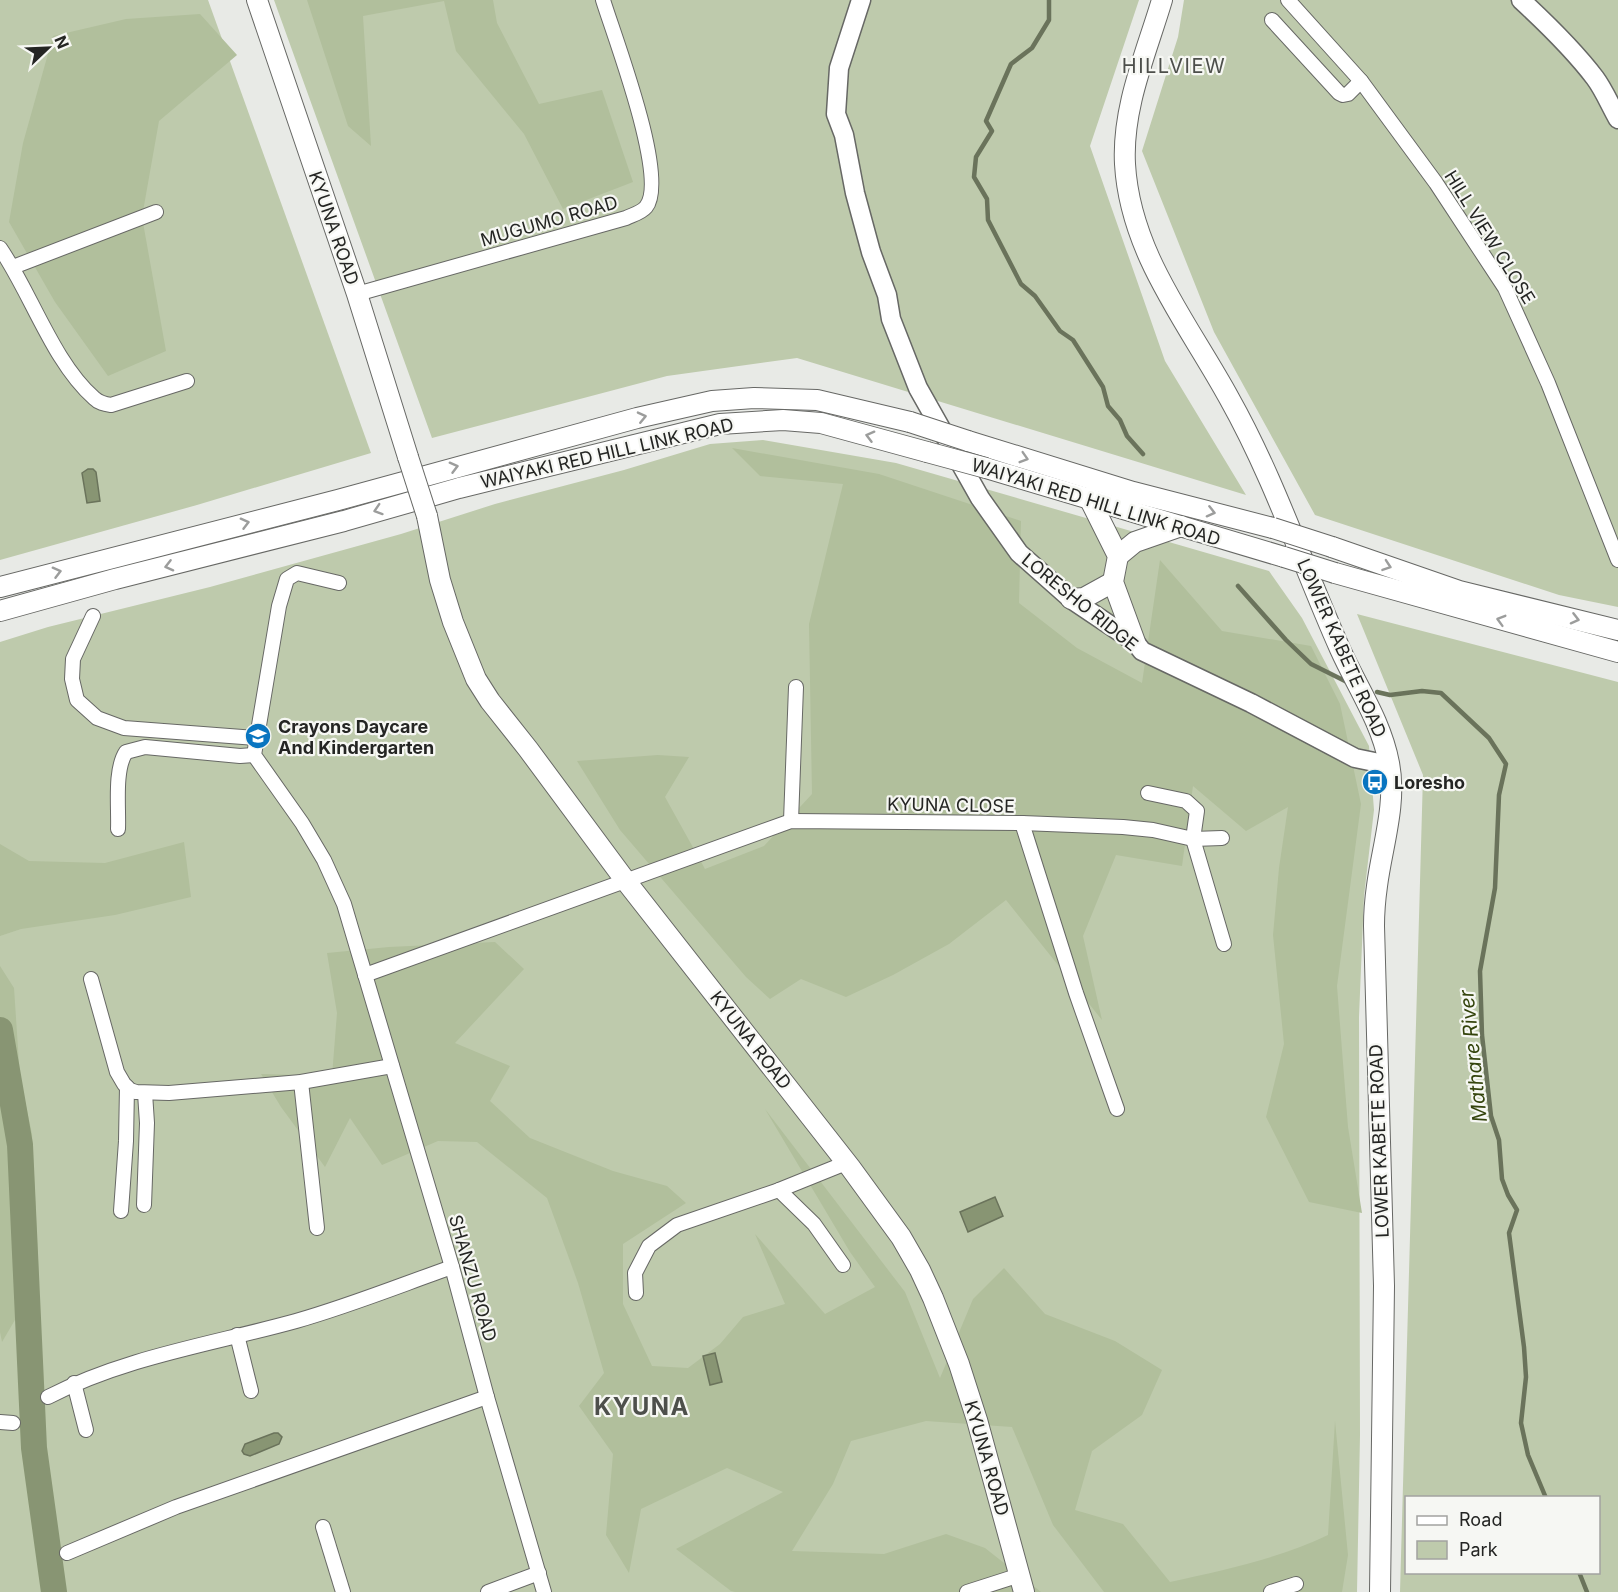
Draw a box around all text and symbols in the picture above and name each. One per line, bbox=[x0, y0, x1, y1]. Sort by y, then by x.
north arrow bbox=[18, 18, 78, 78]
text: N bbox=[50, 33, 73, 52]
district label: HILLVIEW bbox=[1122, 54, 1226, 78]
street label: HILL VIEW CLOSE bbox=[1440, 166, 1540, 308]
street label: KYUNA ROAD bbox=[305, 168, 363, 288]
street label: MUGUMO ROAD bbox=[478, 191, 620, 251]
one-way arrow bbox=[637, 411, 647, 424]
street label: WAIYAKI RED HILL LINK ROAD bbox=[478, 414, 736, 492]
one-way arrow bbox=[865, 431, 876, 443]
one-way arrow bbox=[1018, 451, 1029, 463]
street label: WAIYAKI RED HILL LINK ROAD bbox=[969, 454, 1223, 550]
one-way arrow bbox=[448, 462, 459, 474]
one-way arrow bbox=[373, 503, 384, 515]
one-way arrow bbox=[1206, 505, 1216, 518]
one-way arrow bbox=[239, 518, 250, 530]
street label: LORESHO RIDGE bbox=[1018, 549, 1142, 655]
street label: LOWER KABETE ROAD bbox=[1293, 555, 1391, 741]
one-way arrow bbox=[165, 558, 175, 571]
one-way arrow bbox=[1381, 558, 1392, 571]
one-way arrow bbox=[51, 567, 61, 580]
one-way arrow bbox=[1569, 612, 1579, 625]
one-way arrow bbox=[1496, 615, 1507, 627]
place label: Crayons Daycare And Kindergarten bbox=[278, 716, 434, 758]
school or university icon: Crayons Daycare And Kindergarten bbox=[243, 721, 273, 751]
bus stop icon: Loresho bbox=[1360, 767, 1390, 797]
place label: Loresho bbox=[1394, 772, 1465, 793]
street label: KYUNA CLOSE bbox=[887, 793, 1015, 817]
street label: KYUNA ROAD bbox=[706, 987, 796, 1093]
water label: Mathare River bbox=[1454, 988, 1492, 1123]
street label: LOWER KABETE ROAD bbox=[1365, 1044, 1393, 1238]
street label: SHANZU ROAD bbox=[445, 1212, 501, 1344]
district label: KYUNA bbox=[594, 1392, 690, 1421]
street label: KYUNA ROAD bbox=[961, 1398, 1013, 1518]
legend bbox=[1405, 1496, 1600, 1574]
text: Road bbox=[1459, 1509, 1502, 1530]
text: Park bbox=[1459, 1539, 1498, 1560]

